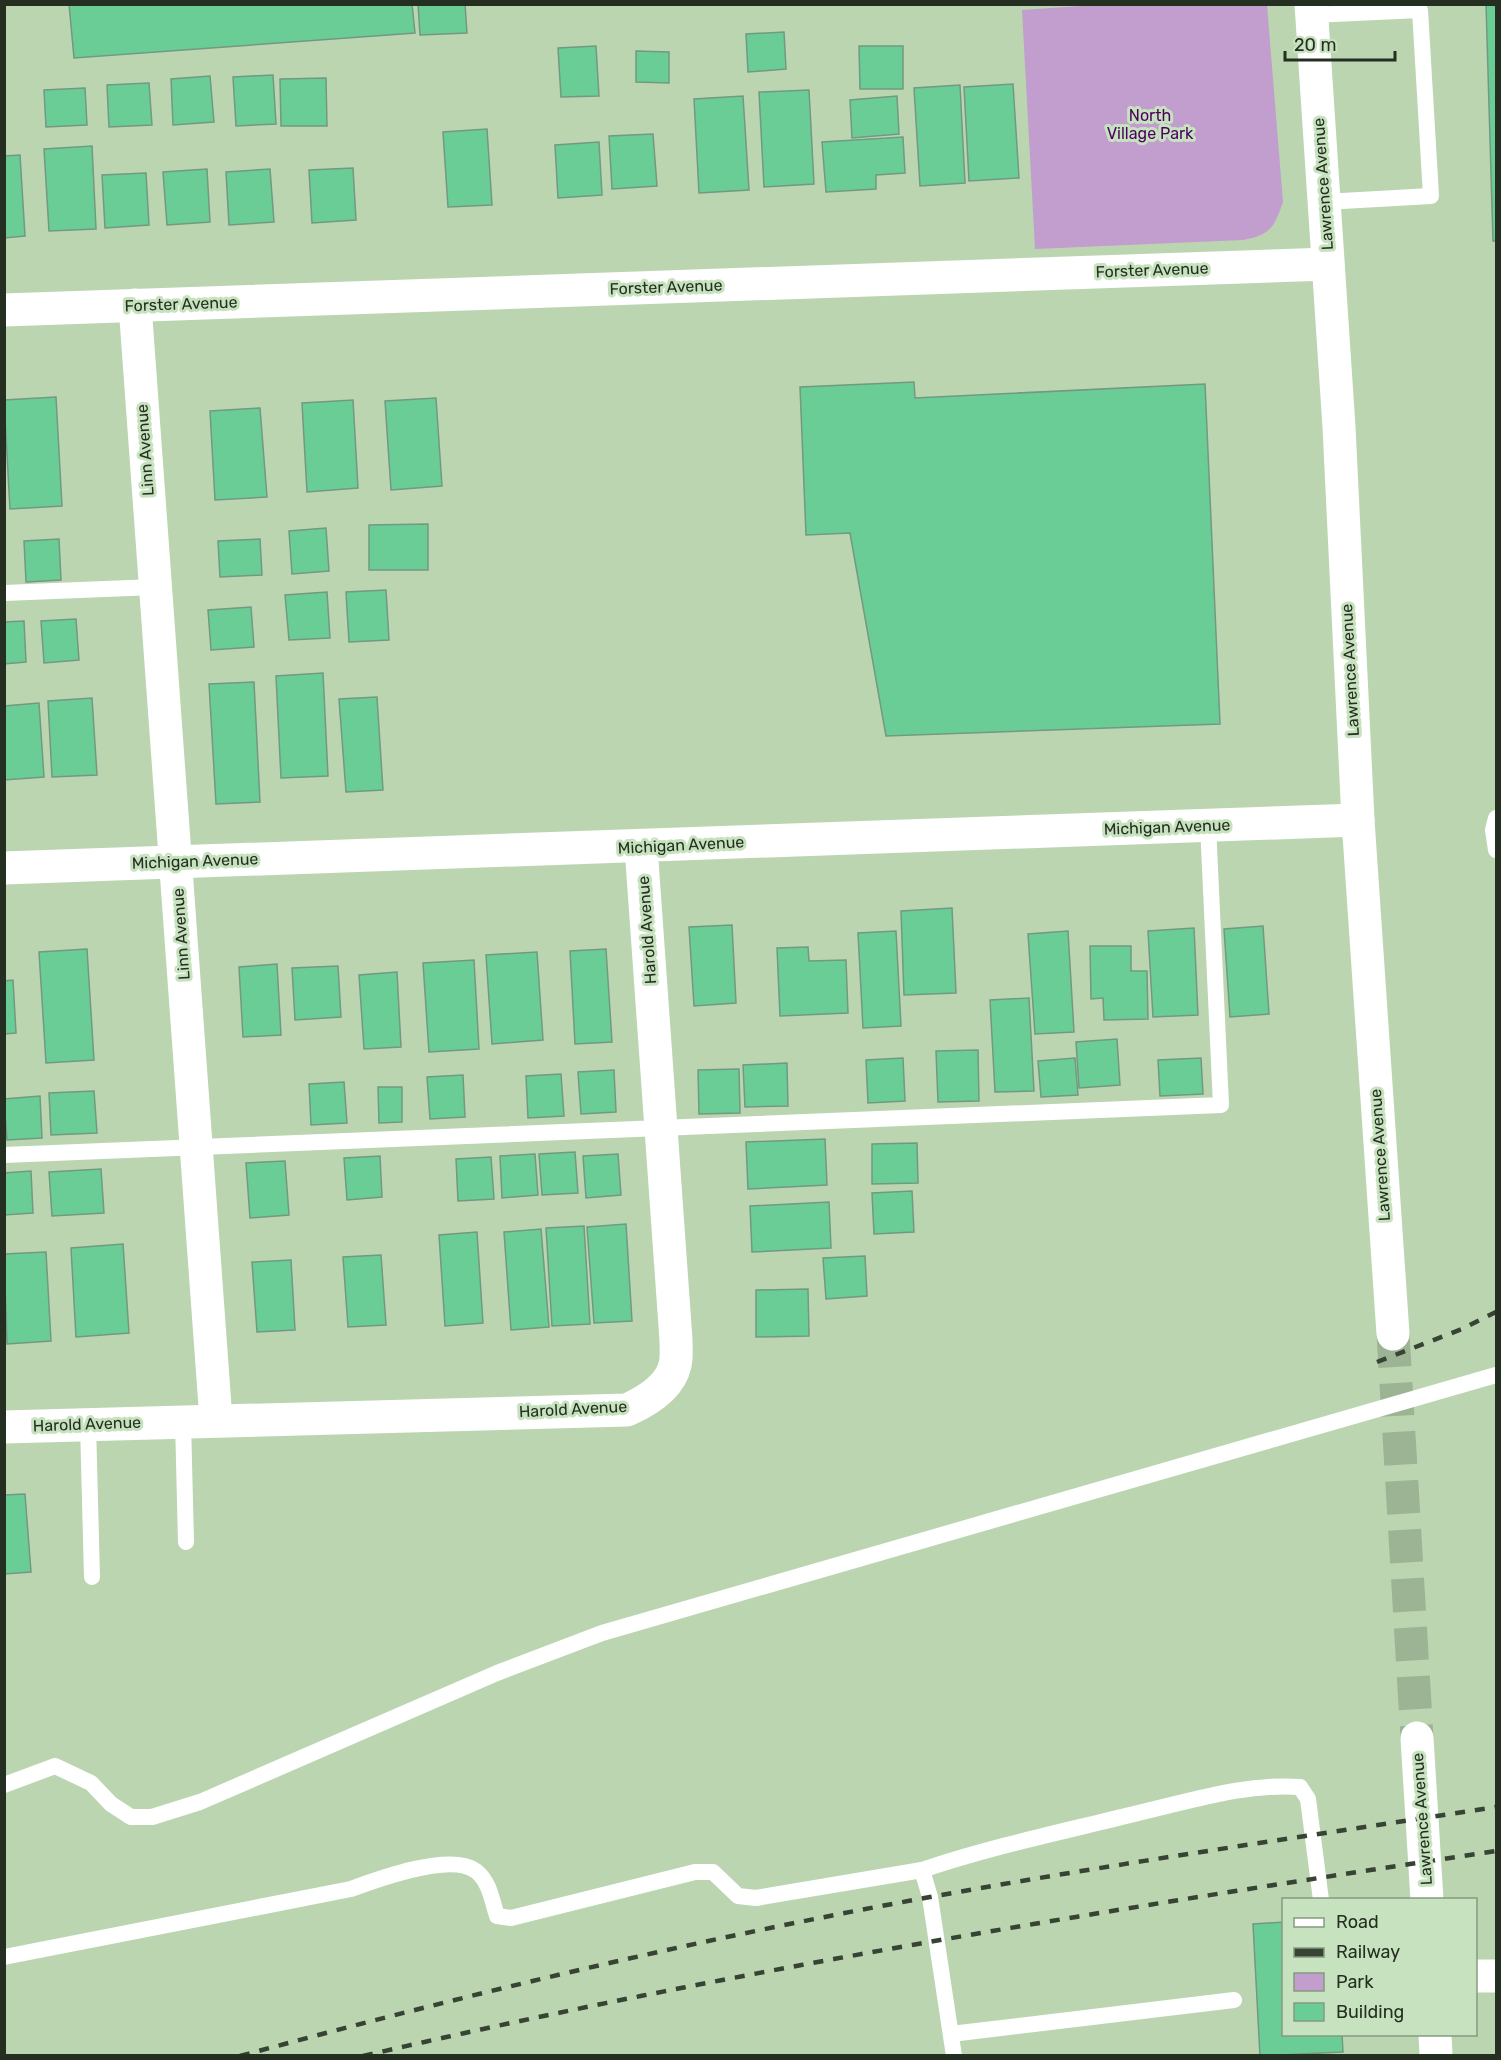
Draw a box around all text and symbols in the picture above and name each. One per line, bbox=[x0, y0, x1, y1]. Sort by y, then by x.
scale bar bbox=[1285, 24, 1394, 62]
text: 20 m bbox=[1294, 34, 1336, 56]
park label: North Village Park bbox=[1107, 106, 1194, 143]
street label: Lawrence Avenue bbox=[1309, 117, 1337, 251]
street label: Forster Avenue bbox=[1095, 259, 1209, 281]
street label: Forster Avenue bbox=[609, 276, 723, 298]
street label: Forster Avenue bbox=[124, 293, 238, 315]
street label: Linn Avenue bbox=[132, 404, 158, 496]
street label: Lawrence Avenue bbox=[1337, 603, 1363, 737]
street label: Michigan Avenue bbox=[1103, 815, 1231, 839]
street label: Michigan Avenue bbox=[617, 832, 745, 858]
street label: Michigan Avenue bbox=[131, 849, 259, 873]
street label: Harold Avenue bbox=[634, 875, 660, 985]
street label: Linn Avenue bbox=[168, 888, 194, 980]
street label: Lawrence Avenue bbox=[1366, 1088, 1394, 1222]
street label: Harold Avenue bbox=[518, 1397, 628, 1421]
street label: Harold Avenue bbox=[33, 1413, 141, 1435]
street label: Lawrence Avenue bbox=[1408, 1752, 1436, 1886]
legend bbox=[1282, 1898, 1477, 2036]
text: Road bbox=[1336, 1911, 1379, 1933]
text: Railway bbox=[1336, 1941, 1400, 1963]
text: Park bbox=[1336, 1971, 1374, 1993]
text: Building bbox=[1336, 2001, 1404, 2023]

